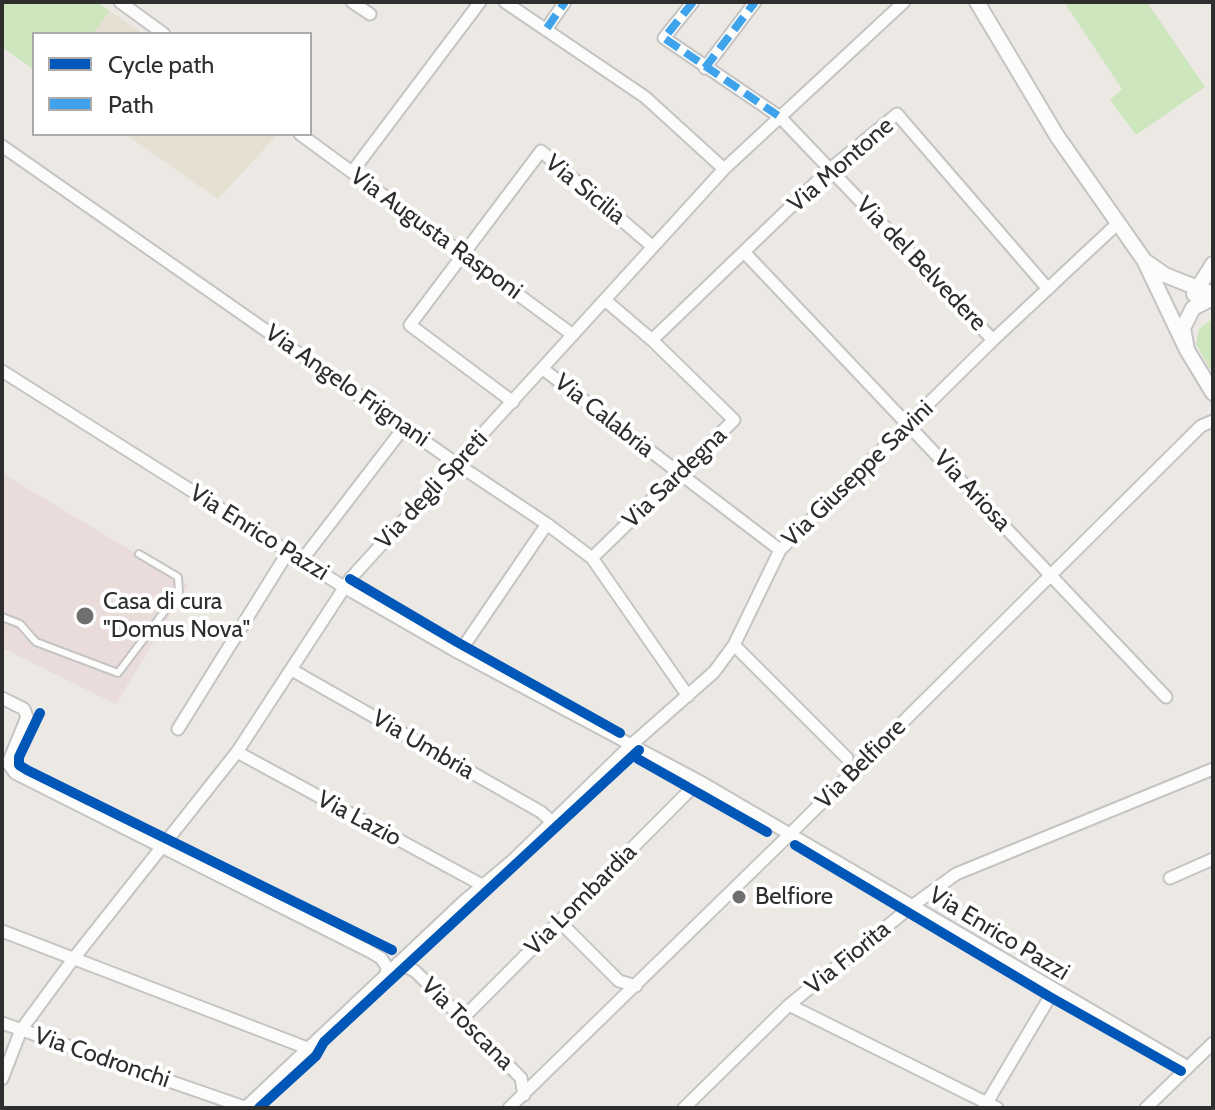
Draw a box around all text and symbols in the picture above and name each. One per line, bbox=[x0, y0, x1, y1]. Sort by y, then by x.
legend bbox=[32, 32, 312, 136]
text: Cycle path bbox=[108, 50, 214, 79]
text: Path bbox=[108, 90, 154, 119]
street label: Via Montone bbox=[782, 111, 900, 219]
street label: Via Sicilia bbox=[539, 149, 631, 231]
street label: Via Augusta Rasponi bbox=[345, 162, 527, 306]
street label: Via del Belvedere bbox=[850, 191, 992, 337]
street label: Via Angelo Frignani bbox=[259, 319, 435, 453]
street label: Via Calabria bbox=[548, 368, 660, 464]
street label: Via Giuseppe Savini bbox=[777, 395, 939, 553]
street label: Via Sardegna bbox=[617, 421, 733, 535]
street label: Via degli Spreti bbox=[370, 425, 494, 555]
street label: Via Ariosa bbox=[927, 445, 1017, 537]
street label: Via Enrico Pazzi bbox=[184, 479, 334, 587]
place label: Casa di cura "Domus Nova" bbox=[103, 588, 250, 644]
marker: Casa di cura "Domus Nova" bbox=[74, 605, 96, 627]
street label: Via Umbria bbox=[367, 704, 479, 786]
street label: Via Belfiore bbox=[810, 713, 912, 815]
street label: Via Lazio bbox=[312, 785, 406, 853]
street label: Via Lombardia bbox=[519, 838, 643, 962]
street label: Via Enrico Pazzi bbox=[924, 881, 1074, 987]
place label: Belfiore bbox=[755, 883, 833, 911]
marker: Belfiore bbox=[730, 888, 748, 906]
street label: Via Fiorita bbox=[800, 915, 896, 1001]
street label: Via Toscana bbox=[415, 972, 519, 1076]
street label: Via Codronchi bbox=[30, 1021, 174, 1095]

